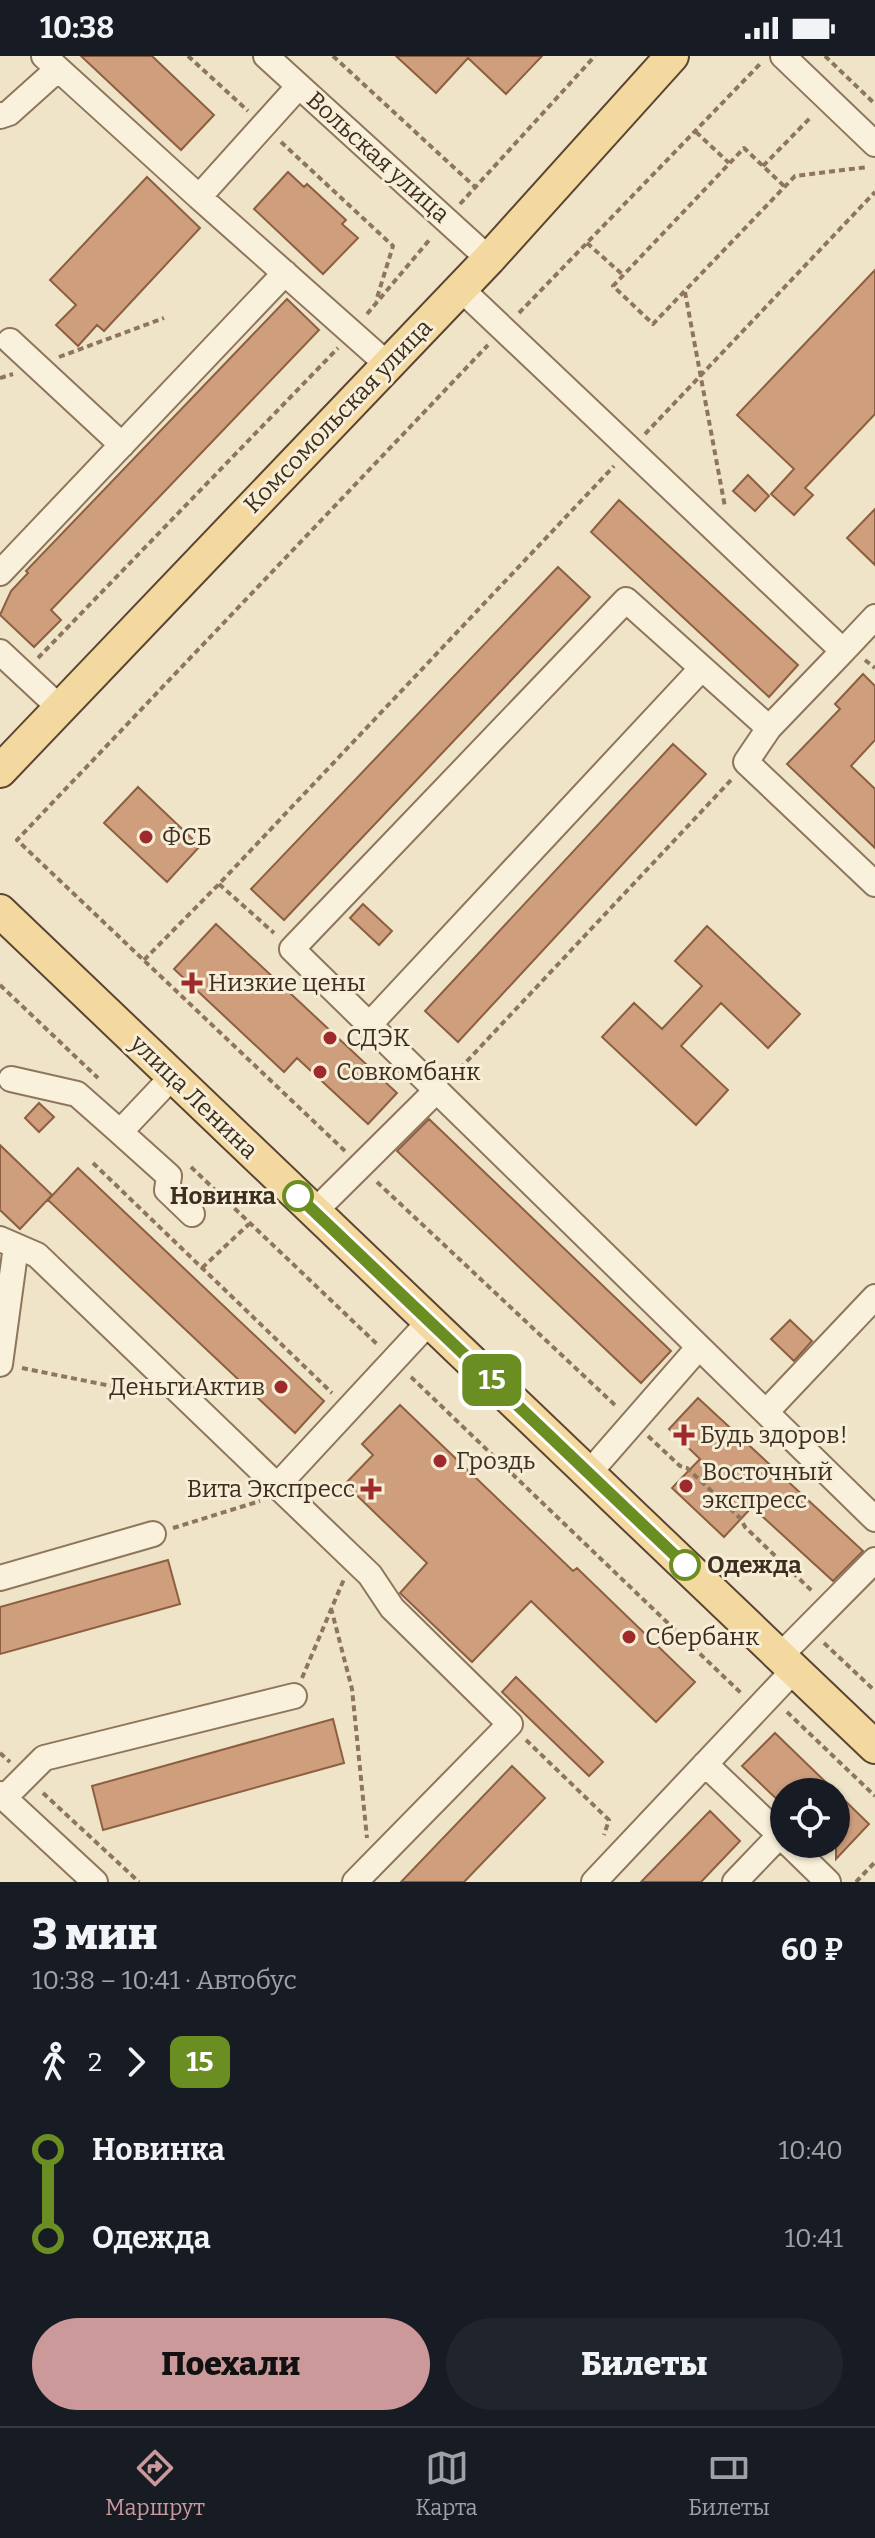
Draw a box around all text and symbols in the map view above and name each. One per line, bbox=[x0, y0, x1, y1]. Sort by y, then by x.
text: 10:38 bbox=[40, 10, 114, 46]
street label: Вольская улица bbox=[301, 86, 455, 228]
street label: Комсомольская улица bbox=[238, 313, 438, 519]
place label: ФСБ bbox=[162, 823, 212, 851]
marker: ФСБ bbox=[137, 828, 155, 846]
place label: Низкие цены bbox=[208, 969, 366, 997]
marker: Низкие цены bbox=[183, 974, 201, 992]
place label: СДЭК bbox=[346, 1024, 410, 1052]
street label: улица Ленина bbox=[124, 1029, 263, 1165]
marker: СДЭК bbox=[321, 1029, 339, 1047]
place label: Совкомбанк bbox=[336, 1058, 480, 1086]
marker: Совкомбанк bbox=[311, 1063, 329, 1081]
marker: Новинка bbox=[283, 1181, 313, 1211]
place label: Новинка bbox=[170, 1182, 277, 1210]
line badge: 15 bbox=[456, 1354, 528, 1406]
text: 15 bbox=[478, 1363, 506, 1396]
place label: ДеньгиАктив bbox=[109, 1373, 265, 1401]
marker: ДеньгиАктив bbox=[272, 1378, 290, 1396]
place label: Будь здоров! bbox=[700, 1421, 848, 1449]
marker: Будь здоров! bbox=[675, 1426, 693, 1444]
place label: Гроздь bbox=[456, 1447, 535, 1475]
marker: Гроздь bbox=[431, 1452, 449, 1470]
place label: Восточный экспресс bbox=[702, 1458, 833, 1514]
place label: Вита Экспресс bbox=[187, 1475, 355, 1503]
marker: Восточный экспресс bbox=[677, 1477, 695, 1495]
marker: Вита Экспресс bbox=[362, 1480, 380, 1498]
marker: Одежда bbox=[670, 1550, 700, 1580]
place label: Одежда bbox=[707, 1551, 802, 1579]
place label: Сбербанк bbox=[645, 1623, 759, 1651]
marker: Сбербанк bbox=[620, 1628, 638, 1646]
map controls bbox=[770, 1778, 850, 1858]
button: locate bbox=[770, 1778, 850, 1858]
text: 3 мин bbox=[32, 1908, 158, 1961]
text: 60 ₽ bbox=[781, 1932, 843, 1968]
text: 10:38 – 10:41 · Автобус bbox=[32, 1965, 297, 1996]
icon: walk bbox=[32, 2040, 76, 2084]
icon: forward bbox=[114, 2040, 158, 2084]
text: 15 bbox=[186, 2045, 214, 2078]
text: 2 bbox=[88, 2047, 102, 2078]
text: Новинка bbox=[92, 2132, 225, 2168]
text: 10:40 bbox=[778, 2135, 843, 2166]
text: Одежда bbox=[92, 2220, 211, 2256]
text: 10:41 bbox=[785, 2223, 843, 2254]
button: Поехали bbox=[32, 2318, 430, 2410]
button: Билеты bbox=[446, 2318, 843, 2410]
tab: Маршрут bbox=[105, 2446, 205, 2521]
tab: Карта bbox=[416, 2446, 478, 2521]
tab: Билеты bbox=[688, 2446, 770, 2521]

